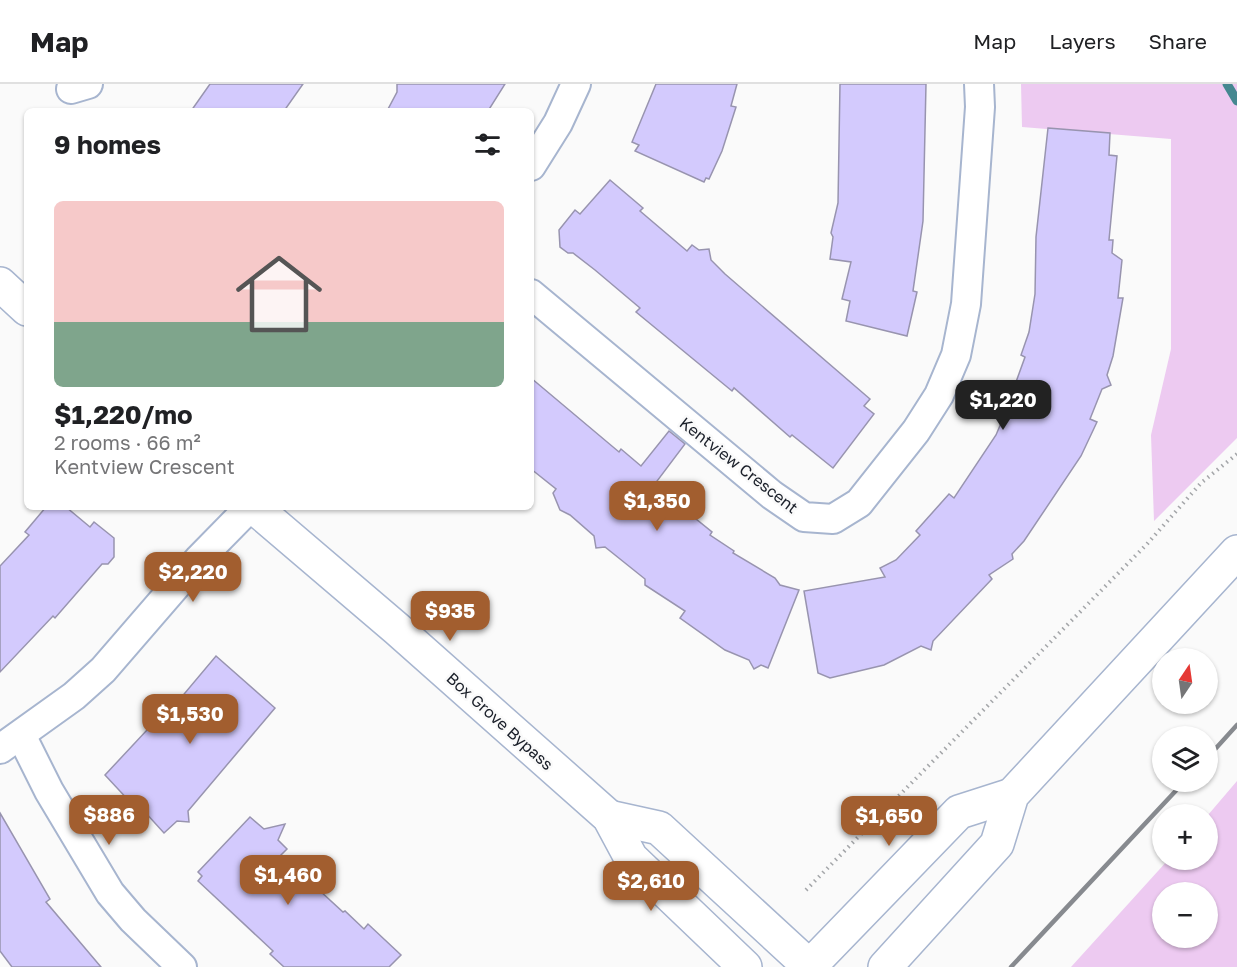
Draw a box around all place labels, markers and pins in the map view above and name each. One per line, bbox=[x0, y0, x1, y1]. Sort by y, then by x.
pin: $1,220 bbox=[954, 380, 1052, 431]
pin: $1,350 bbox=[608, 481, 706, 532]
pin: $2,220 bbox=[144, 552, 242, 603]
pin: $935 bbox=[414, 591, 486, 642]
pin: $1,530 bbox=[141, 694, 239, 745]
pin: $886 bbox=[73, 795, 145, 846]
pin: $1,650 bbox=[840, 796, 938, 847]
pin: $1,460 bbox=[239, 855, 337, 906]
pin: $2,610 bbox=[602, 861, 700, 912]

